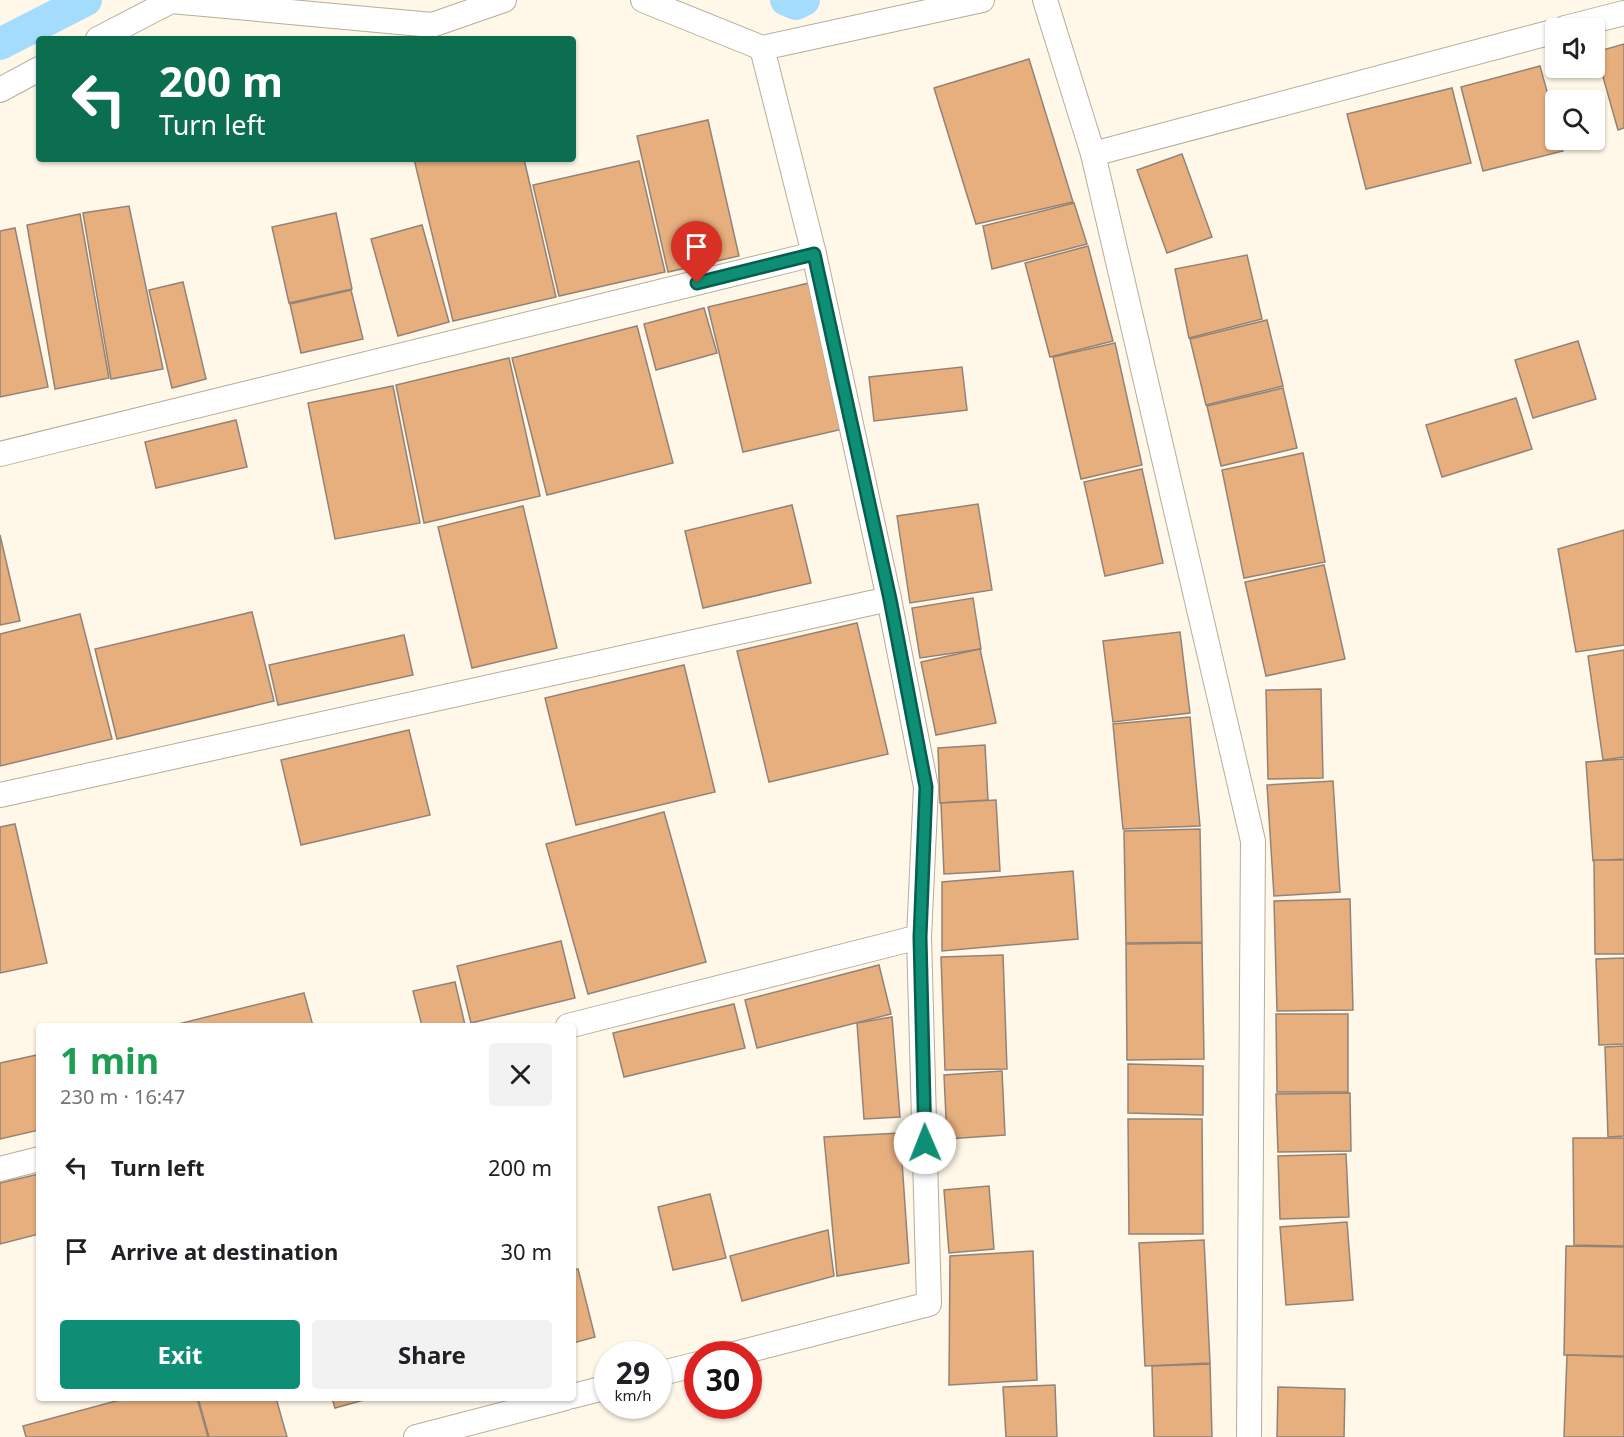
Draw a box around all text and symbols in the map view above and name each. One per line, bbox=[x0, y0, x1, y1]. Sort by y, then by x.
map controls bbox=[1545, 18, 1605, 150]
button: sound bbox=[1545, 18, 1605, 78]
text: 200 m bbox=[159, 52, 283, 109]
icon: left bbox=[60, 60, 138, 138]
button: search bbox=[1545, 90, 1605, 150]
text: Turn left bbox=[159, 106, 265, 143]
pin bbox=[671, 221, 722, 283]
icon: arrive bbox=[680, 230, 713, 263]
text: 1 min bbox=[60, 1036, 159, 1085]
button: close bbox=[489, 1043, 552, 1106]
text: 230 m · 16:47 bbox=[60, 1083, 185, 1110]
position arrow bbox=[893, 1111, 957, 1175]
icon: left bbox=[60, 1151, 93, 1184]
text: Turn left bbox=[111, 1152, 205, 1182]
text: 200 m bbox=[488, 1152, 552, 1182]
icon: arrive bbox=[60, 1235, 93, 1268]
text: Arrive at destination bbox=[111, 1236, 338, 1266]
text: 30 m bbox=[501, 1236, 552, 1266]
button: Exit bbox=[60, 1320, 300, 1389]
button: Share bbox=[312, 1320, 552, 1389]
speed limit sign: 30 bbox=[684, 1341, 762, 1419]
text: 29 bbox=[616, 1352, 650, 1393]
text: km/h bbox=[615, 1385, 651, 1405]

